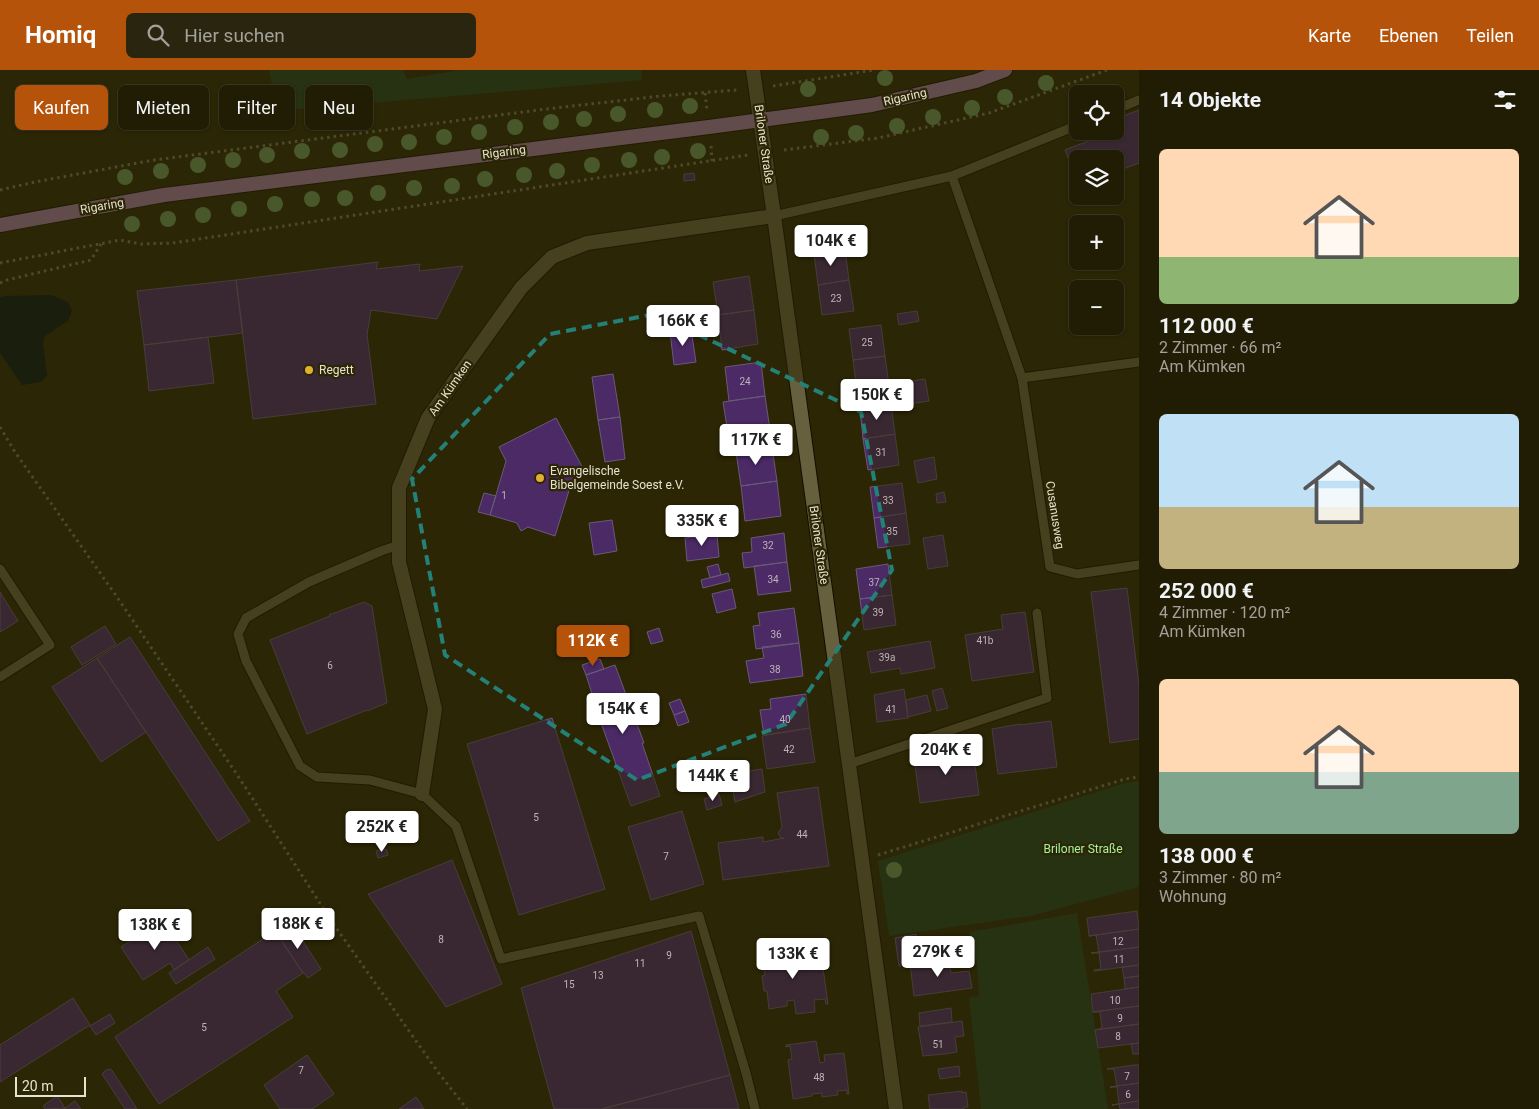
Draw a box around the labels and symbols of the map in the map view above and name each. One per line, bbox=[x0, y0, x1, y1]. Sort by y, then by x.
street label: Rigaring bbox=[882, 85, 928, 109]
street label: Briloner Straße bbox=[752, 104, 776, 184]
street label: Rigaring bbox=[481, 142, 527, 162]
street label: Rigaring bbox=[79, 195, 125, 217]
pin: 104K € bbox=[790, 224, 872, 267]
house number: 23 bbox=[830, 293, 842, 304]
pin: 166K € bbox=[642, 304, 724, 347]
house number: 25 bbox=[861, 337, 873, 348]
street label: Am Kümken bbox=[426, 357, 474, 419]
place label: Regett bbox=[319, 363, 354, 377]
marker: Regett bbox=[303, 364, 315, 376]
house number: 24 bbox=[739, 376, 751, 387]
pin: 150K € bbox=[836, 378, 918, 421]
pin: 117K € bbox=[715, 424, 797, 466]
house number: 31 bbox=[875, 447, 887, 458]
place label: Evangelische Bibelgemeinde Soest e.V. bbox=[550, 464, 685, 492]
marker: Evangelische Bibelgemeinde Soest e.V. bbox=[534, 472, 546, 484]
street label: Cusanusweg bbox=[1043, 480, 1067, 550]
house number: 1 bbox=[501, 490, 507, 501]
house number: 33 bbox=[882, 495, 894, 506]
pin: 335K € bbox=[661, 504, 743, 547]
street label: Briloner Straße bbox=[807, 505, 831, 585]
house number: 35 bbox=[886, 526, 898, 537]
house number: 32 bbox=[762, 540, 774, 551]
house number: 34 bbox=[767, 574, 779, 585]
house number: 37 bbox=[868, 577, 880, 588]
house number: 39 bbox=[872, 607, 884, 618]
pin: 112K € bbox=[552, 624, 634, 667]
house number: 36 bbox=[770, 629, 782, 640]
house number: 41b bbox=[977, 635, 994, 646]
house number: 39a bbox=[879, 652, 895, 663]
house number: 6 bbox=[327, 660, 333, 671]
house number: 38 bbox=[769, 664, 781, 675]
pin: 154K € bbox=[582, 692, 664, 735]
house number: 41 bbox=[885, 704, 897, 715]
house number: 40 bbox=[779, 714, 791, 725]
pin: 204K € bbox=[905, 734, 987, 776]
house number: 42 bbox=[783, 744, 795, 755]
pin: 144K € bbox=[672, 760, 754, 802]
pin: 252K € bbox=[341, 810, 423, 853]
house number: 5 bbox=[533, 812, 539, 823]
house number: 44 bbox=[796, 829, 808, 840]
park label: Briloner Straße bbox=[1043, 842, 1123, 856]
house number: 7 bbox=[663, 851, 669, 862]
pin: 138K € bbox=[114, 908, 196, 951]
pin: 188K € bbox=[257, 908, 339, 950]
house number: 8 bbox=[438, 934, 444, 945]
pin: 279K € bbox=[897, 936, 979, 978]
house number: 12 bbox=[1112, 936, 1124, 947]
pin: 133K € bbox=[752, 938, 834, 980]
house number: 9 bbox=[666, 950, 672, 961]
house number: 11 bbox=[1113, 954, 1125, 965]
house number: 11 bbox=[634, 958, 646, 969]
house number: 13 bbox=[592, 970, 604, 981]
house number: 15 bbox=[563, 979, 575, 990]
house number: 10 bbox=[1109, 995, 1121, 1006]
house number: 9 bbox=[1117, 1013, 1123, 1024]
house number: 5 bbox=[201, 1022, 207, 1033]
house number: 8 bbox=[1115, 1031, 1121, 1042]
house number: 51 bbox=[932, 1039, 944, 1050]
house number: 7 bbox=[298, 1065, 304, 1076]
house number: 7 bbox=[1124, 1071, 1130, 1082]
house number: 48 bbox=[813, 1072, 825, 1083]
scale bar bbox=[15, 1074, 86, 1097]
house number: 6 bbox=[1125, 1089, 1131, 1100]

